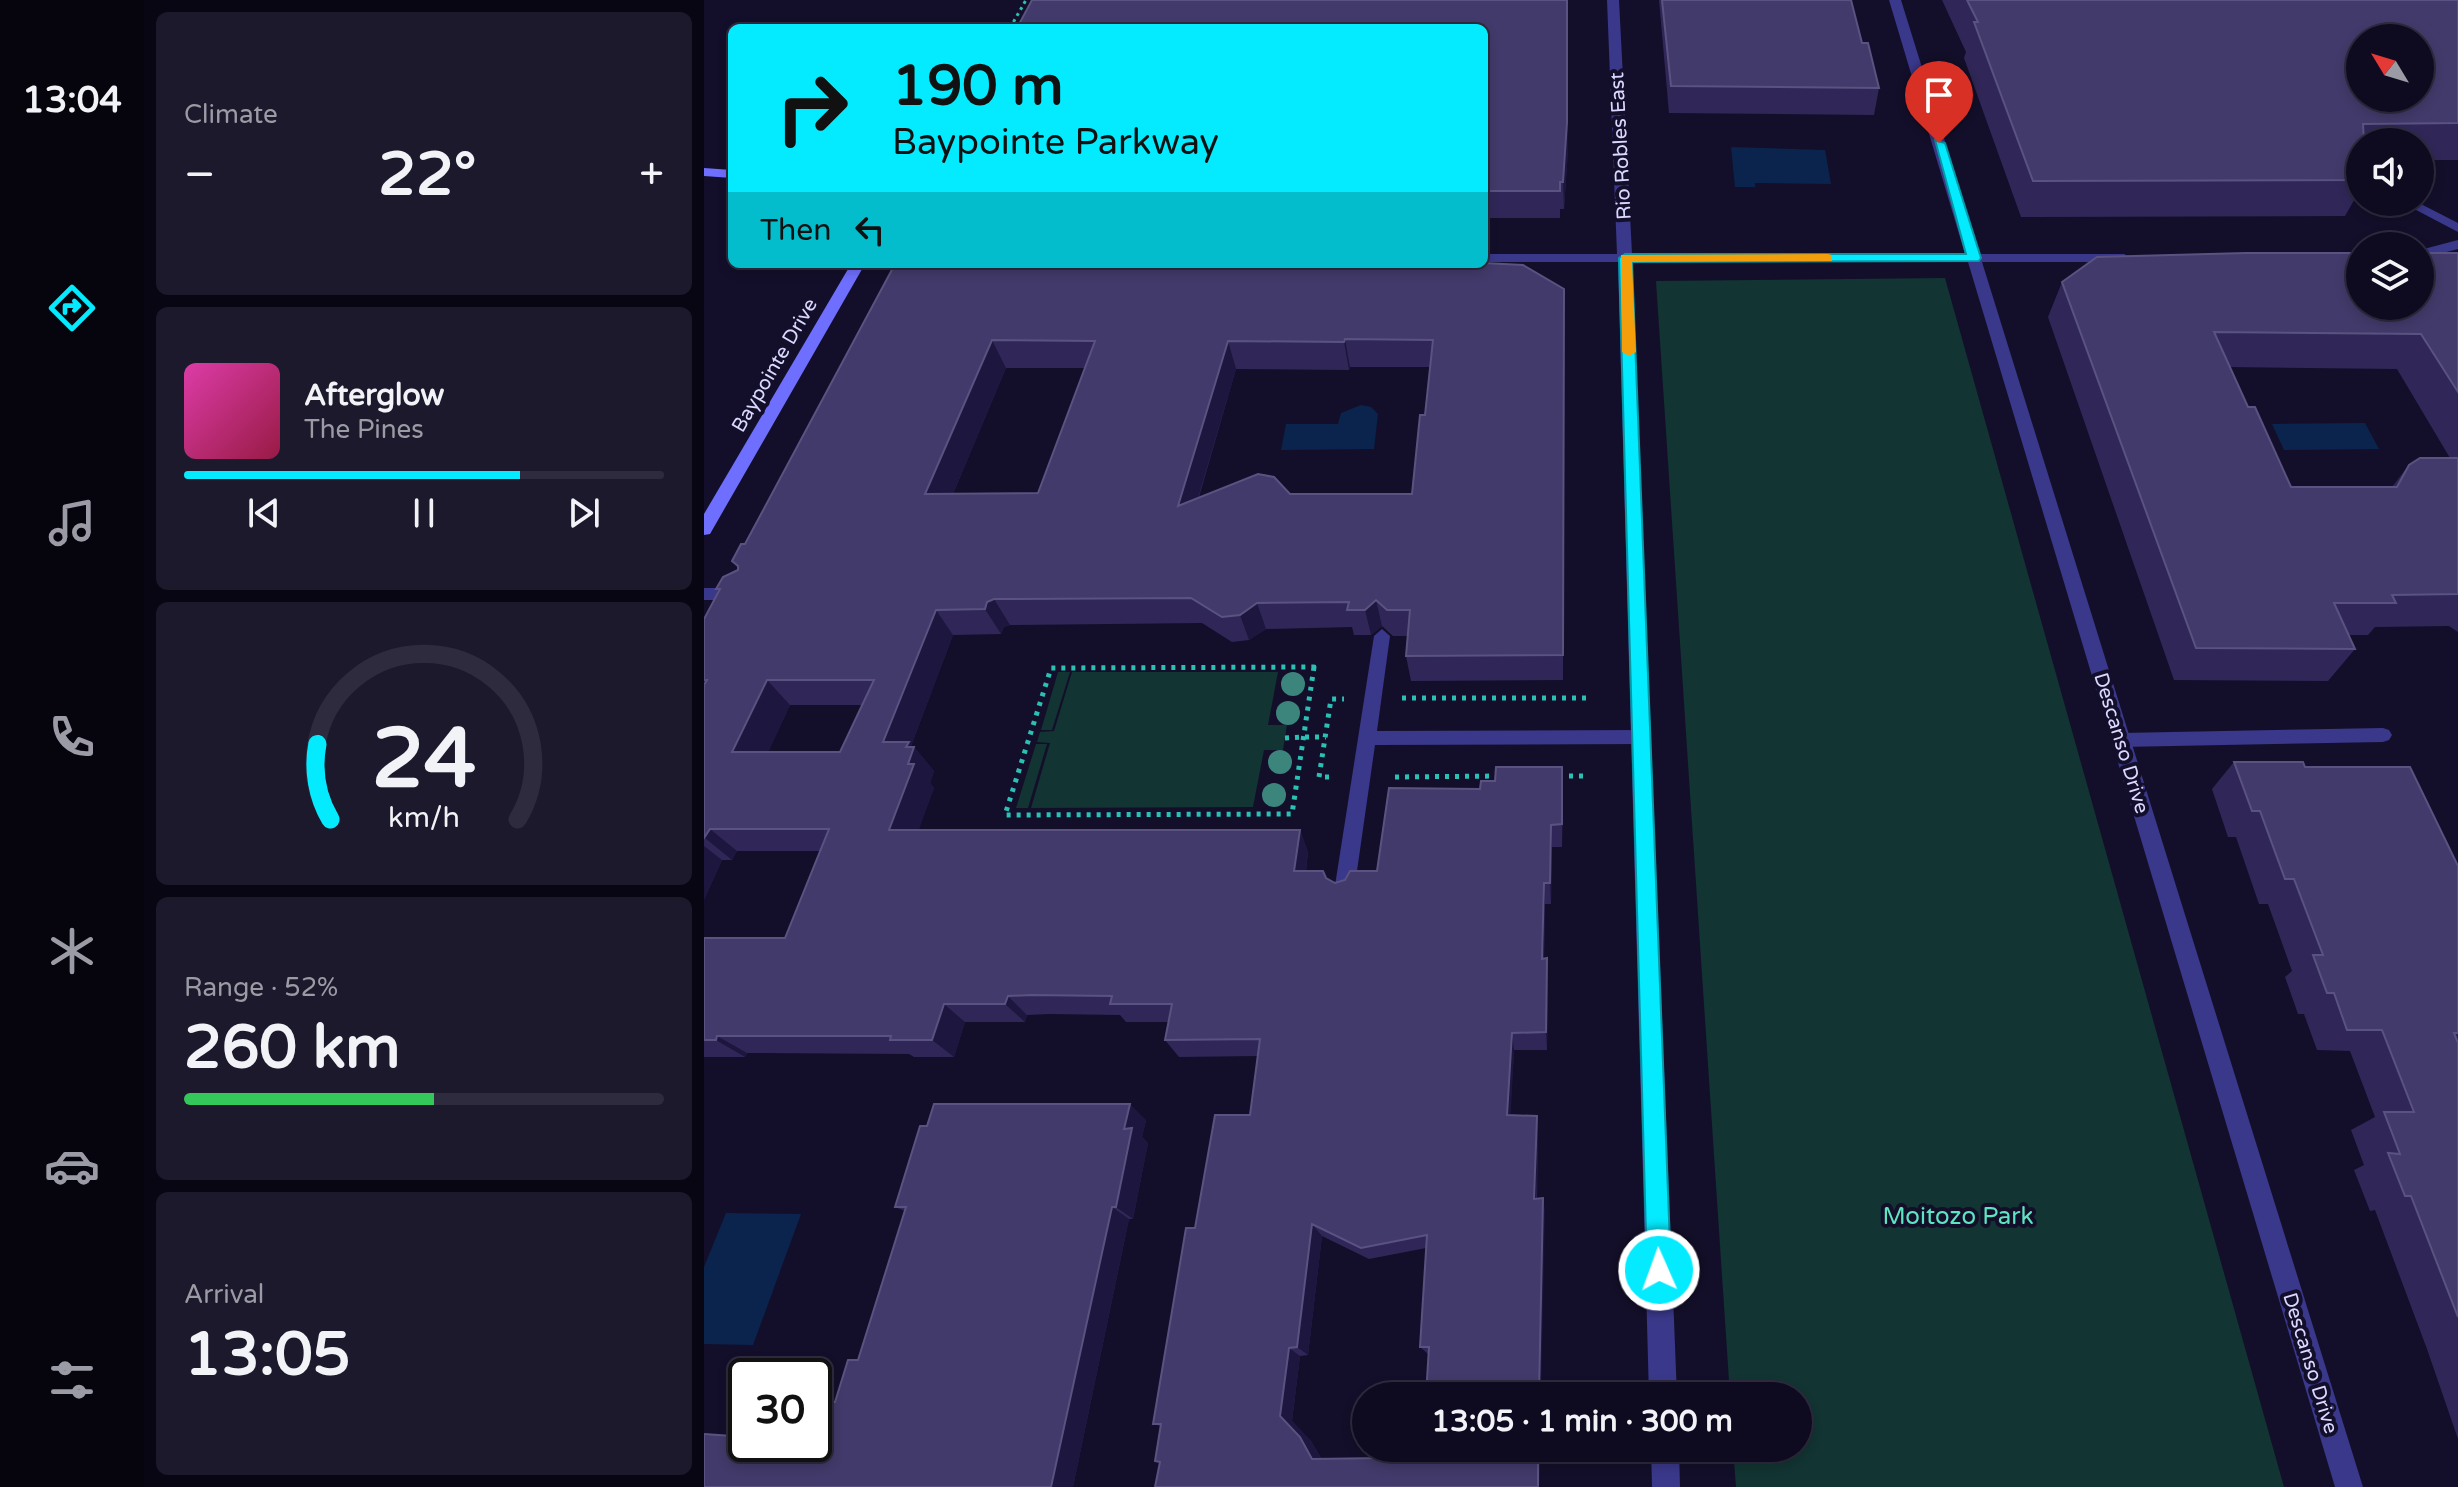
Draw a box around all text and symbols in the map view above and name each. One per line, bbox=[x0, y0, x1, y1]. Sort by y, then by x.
north arrow bbox=[2346, 24, 2434, 112]
map controls bbox=[2346, 24, 2434, 320]
text: 190 m bbox=[892, 53, 1063, 120]
icon: right bbox=[760, 56, 864, 160]
pin bbox=[1905, 61, 1973, 143]
street label: Rio Robles East bbox=[1605, 71, 1637, 220]
icon: arrive bbox=[1917, 73, 1961, 117]
text: 13:04 bbox=[22, 79, 122, 122]
text: Climate bbox=[184, 99, 278, 130]
text: Baypointe Parkway bbox=[892, 121, 1219, 164]
button: sound bbox=[2346, 128, 2434, 216]
text: 22° bbox=[378, 139, 476, 211]
text: − bbox=[184, 149, 215, 202]
text: + bbox=[639, 149, 664, 202]
icon: left bbox=[848, 208, 892, 252]
text: Then bbox=[760, 212, 832, 249]
button: layers bbox=[2346, 232, 2434, 320]
icon: directions bbox=[44, 280, 100, 336]
street label: Baypointe Drive bbox=[727, 294, 823, 437]
text: Afterglow bbox=[304, 377, 444, 414]
text: The Pines bbox=[304, 414, 424, 445]
icon: previous bbox=[242, 491, 286, 535]
icon: pause bbox=[402, 491, 446, 535]
icon: next bbox=[562, 491, 606, 535]
icon: music bbox=[44, 495, 100, 551]
street label: Descanso Drive bbox=[2088, 670, 2154, 817]
icon: phone bbox=[44, 709, 100, 765]
text: 24 bbox=[372, 709, 476, 809]
text: km/h bbox=[388, 801, 460, 835]
icon: climate bbox=[44, 923, 100, 979]
text: Range · 52% bbox=[184, 972, 338, 1003]
text: 260 km bbox=[184, 1012, 400, 1084]
icon: car bbox=[44, 1138, 100, 1194]
park label: Moitozo Park bbox=[1882, 1202, 2034, 1231]
position arrow bbox=[1617, 1228, 1701, 1312]
text: Arrival bbox=[184, 1279, 264, 1310]
street label: Descanso Drive bbox=[2277, 1290, 2343, 1437]
text: 13:05 bbox=[184, 1319, 350, 1391]
icon: filters bbox=[44, 1352, 100, 1408]
speed limit sign: 30 bbox=[728, 1358, 832, 1462]
text: 13:05 · 1 min · 300 m bbox=[1431, 1403, 1733, 1440]

